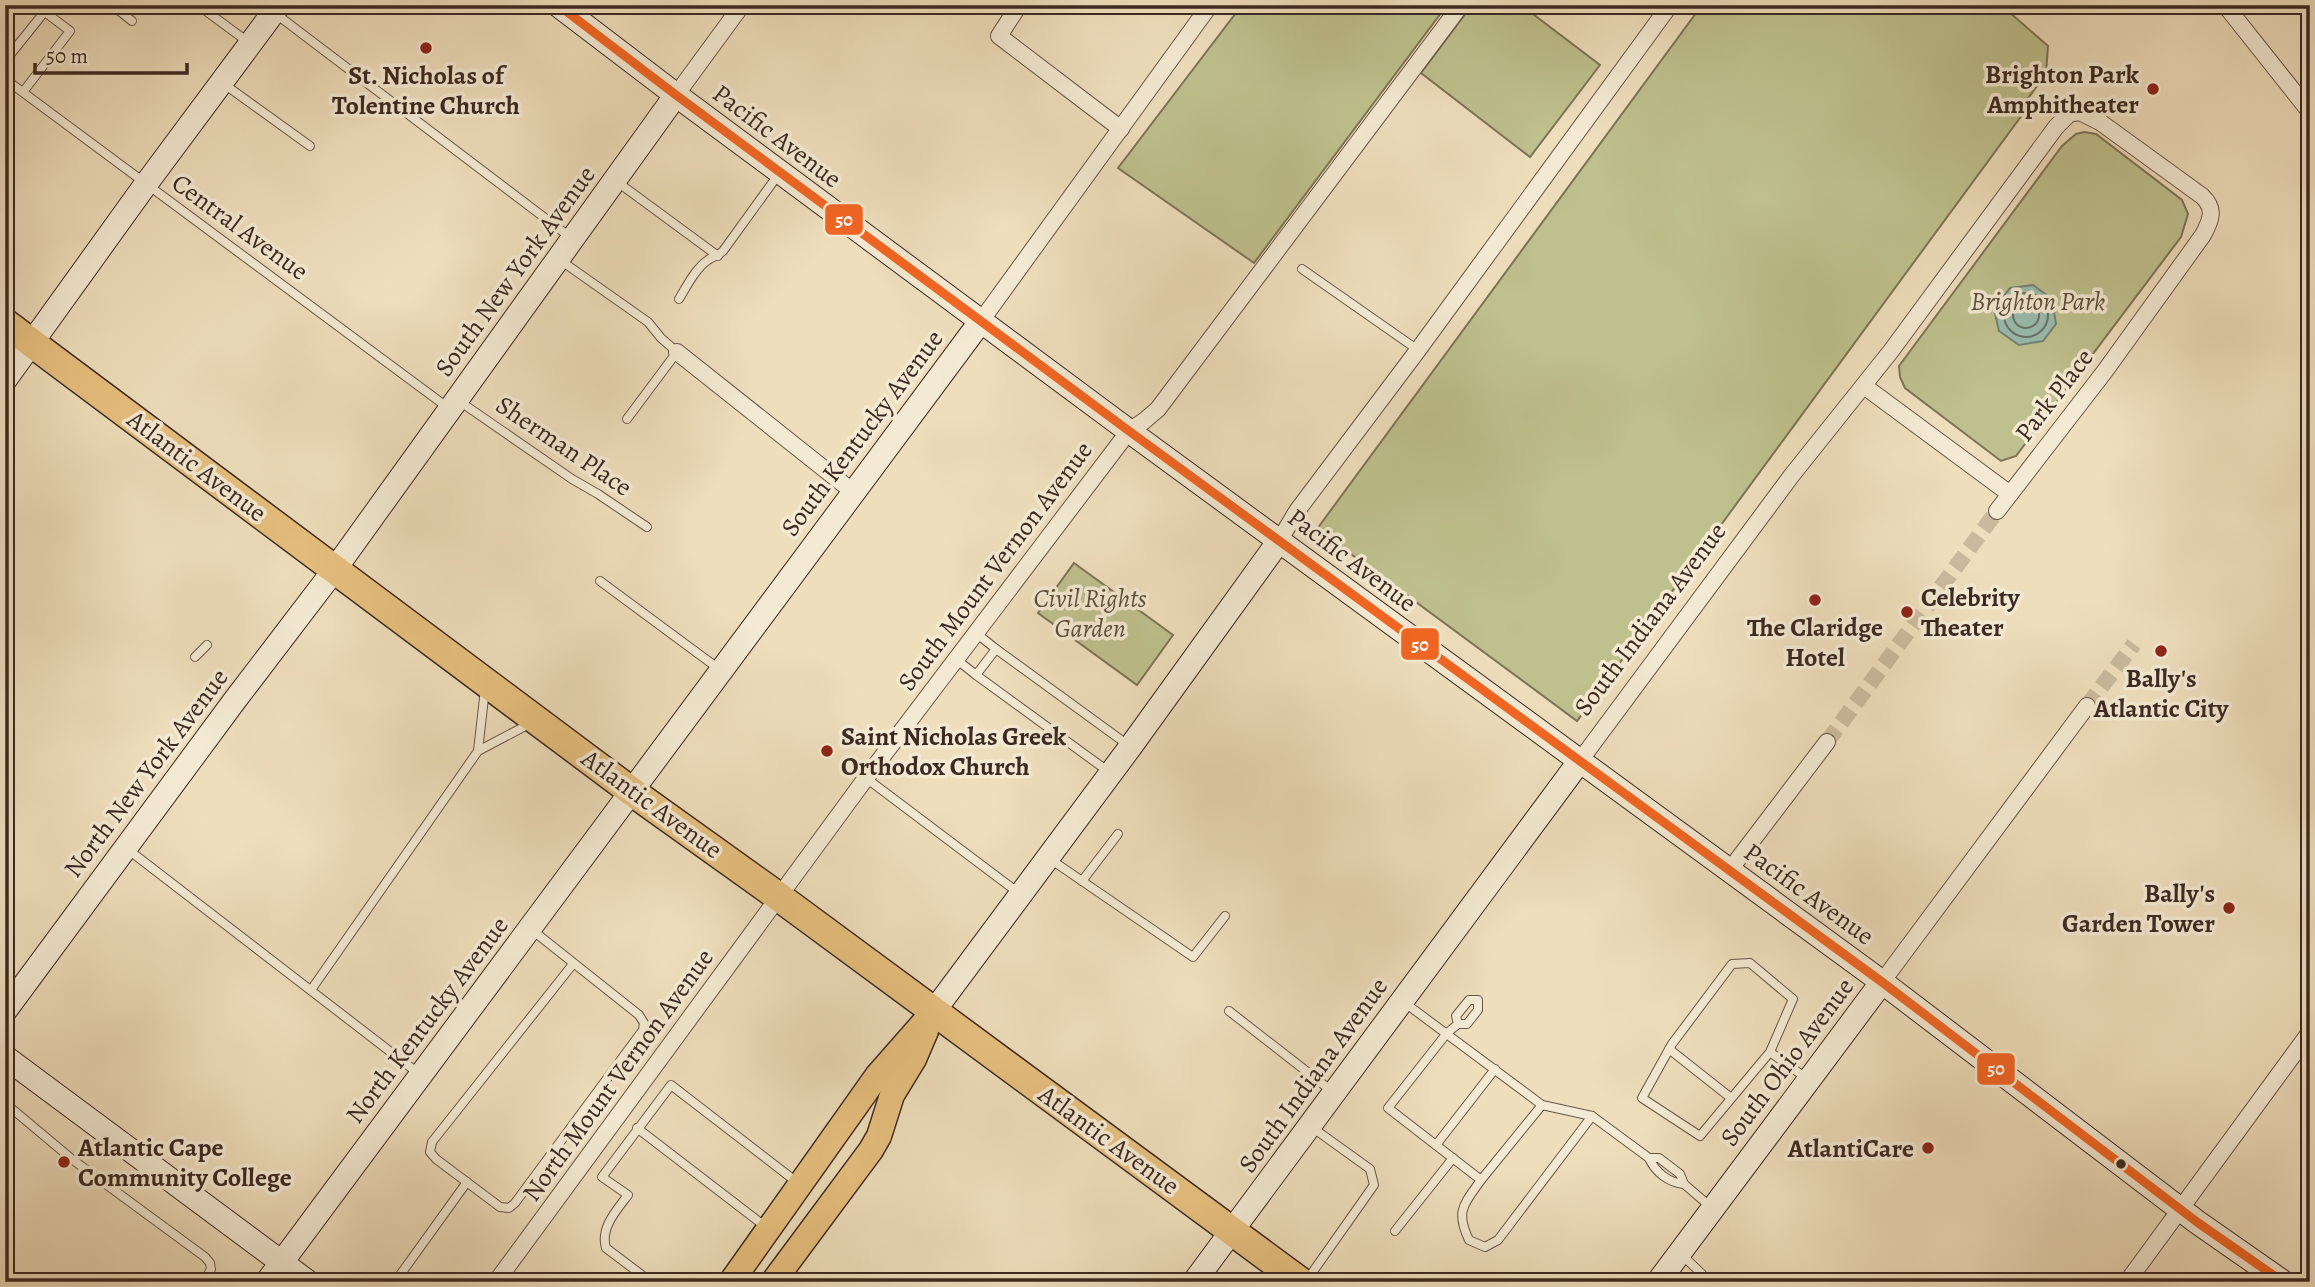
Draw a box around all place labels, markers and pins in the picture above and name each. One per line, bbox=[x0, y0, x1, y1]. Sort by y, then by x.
marker: St. Nicholas of Tolentine Church bbox=[418, 40, 434, 56]
place label: Brighton Park Amphitheater bbox=[1985, 57, 2140, 122]
place label: St. Nicholas of Tolentine Church bbox=[332, 58, 520, 123]
marker: Brighton Park Amphitheater bbox=[2145, 81, 2161, 97]
place label: Celebrity Theater bbox=[1921, 580, 2020, 645]
marker: The Claridge Hotel bbox=[1807, 592, 1823, 608]
marker: Celebrity Theater bbox=[1899, 604, 1915, 620]
place label: The Claridge Hotel bbox=[1747, 610, 1883, 675]
marker: Bally's Atlantic City bbox=[2153, 643, 2169, 659]
place label: Bally's Atlantic City bbox=[2093, 661, 2229, 726]
place label: Saint Nicholas Greek Orthodox Church bbox=[841, 719, 1067, 784]
marker: Saint Nicholas Greek Orthodox Church bbox=[819, 743, 835, 759]
place label: Bally's Garden Tower bbox=[2062, 876, 2215, 941]
marker: Bally's Garden Tower bbox=[2221, 900, 2237, 916]
place label: Atlantic Cape Community College bbox=[77, 1130, 292, 1195]
place label: AtlantiCare bbox=[1787, 1131, 1914, 1166]
marker: AtlantiCare bbox=[1920, 1140, 1936, 1156]
marker: Atlantic Cape Community College bbox=[56, 1154, 72, 1170]
unlabelled marker bbox=[2114, 1157, 2128, 1171]

